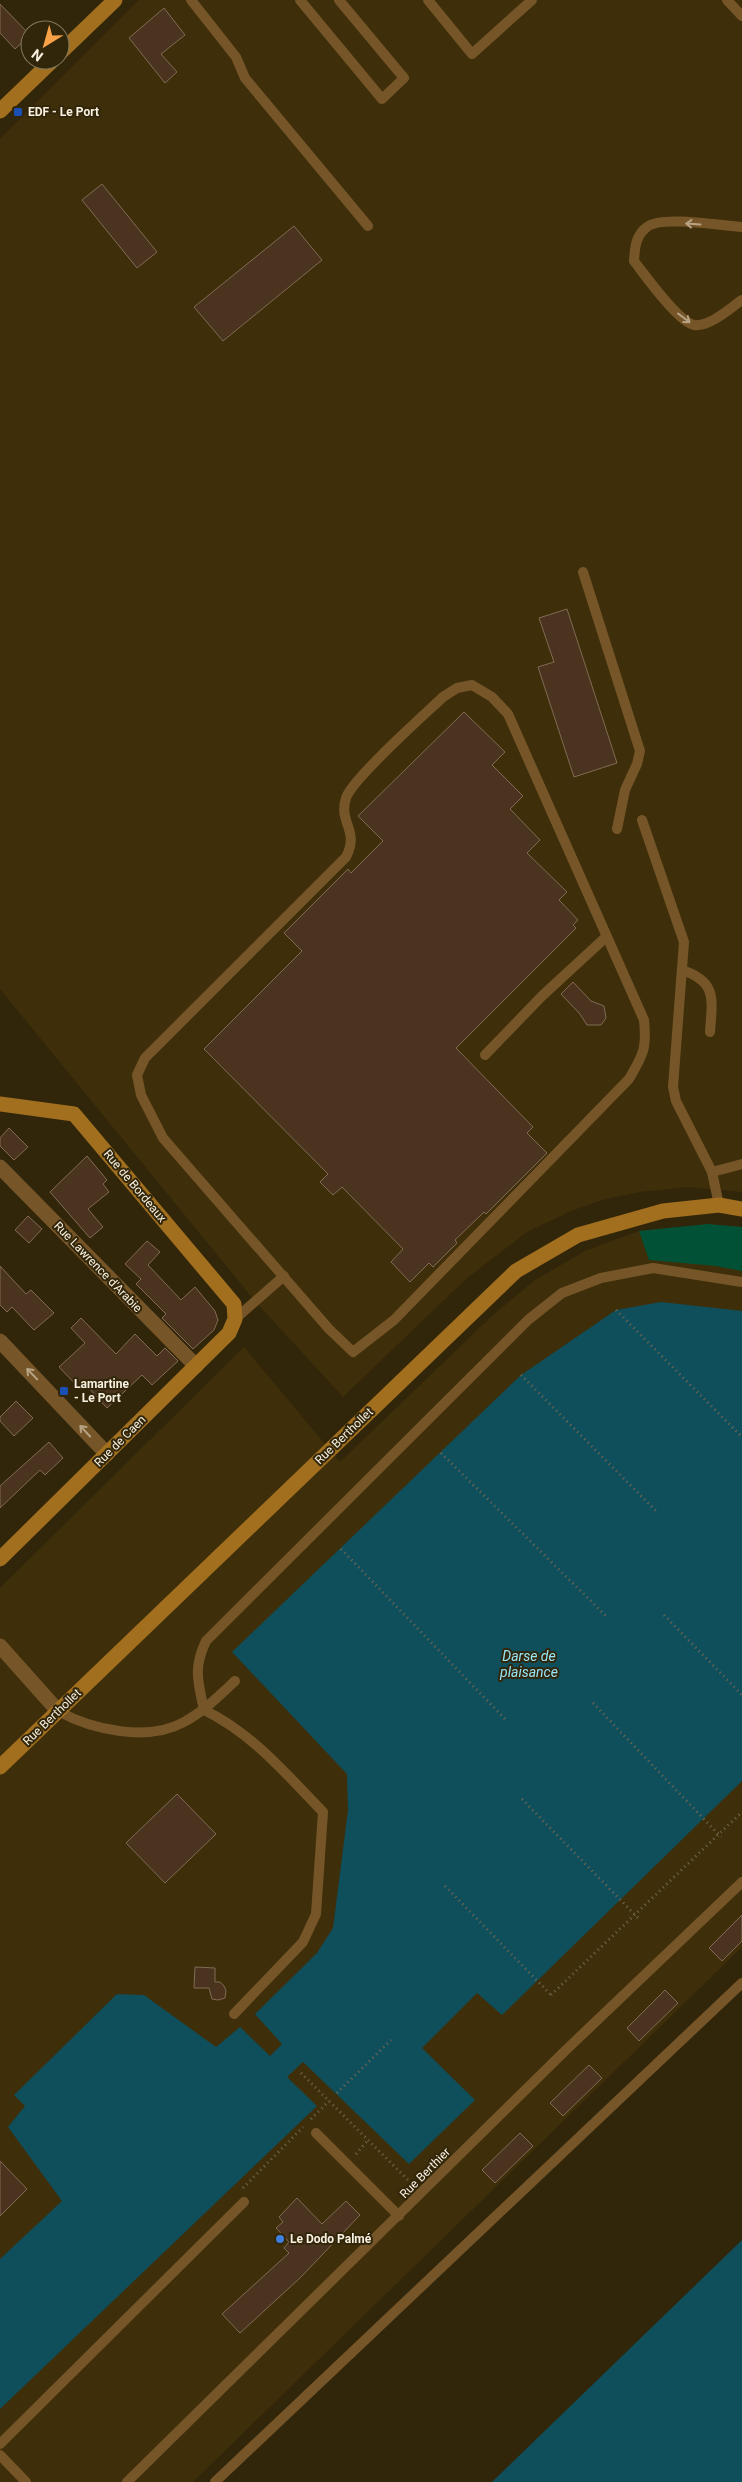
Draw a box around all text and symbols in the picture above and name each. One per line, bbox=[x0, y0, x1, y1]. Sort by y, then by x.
north arrow bbox=[20, 20, 70, 70]
text: N bbox=[28, 46, 46, 65]
place label: EDF - Le Port bbox=[28, 105, 99, 119]
marker: EDF - Le Port bbox=[12, 106, 24, 118]
one-way arrow bbox=[686, 219, 702, 228]
one-way arrow bbox=[677, 312, 690, 323]
street label: Rue de Bordeaux bbox=[101, 1147, 169, 1225]
street label: Rue Lawrence d'Arabie bbox=[51, 1219, 145, 1315]
one-way arrow bbox=[26, 1368, 38, 1381]
place label: Lamartine - Le Port bbox=[74, 1377, 129, 1405]
marker: Lamartine - Le Port bbox=[58, 1385, 70, 1397]
street label: Rue Berthollet bbox=[312, 1405, 376, 1467]
street label: Rue de Caen bbox=[91, 1412, 149, 1470]
one-way arrow bbox=[79, 1424, 91, 1437]
water label: Darse de plaisance bbox=[499, 1648, 558, 1680]
street label: Rue Berthollet bbox=[20, 1686, 84, 1748]
street label: Rue Berthier bbox=[397, 2145, 453, 2201]
place label: Le Dodo Palmé bbox=[290, 2232, 372, 2246]
marker: Le Dodo Palmé bbox=[274, 2233, 286, 2245]

